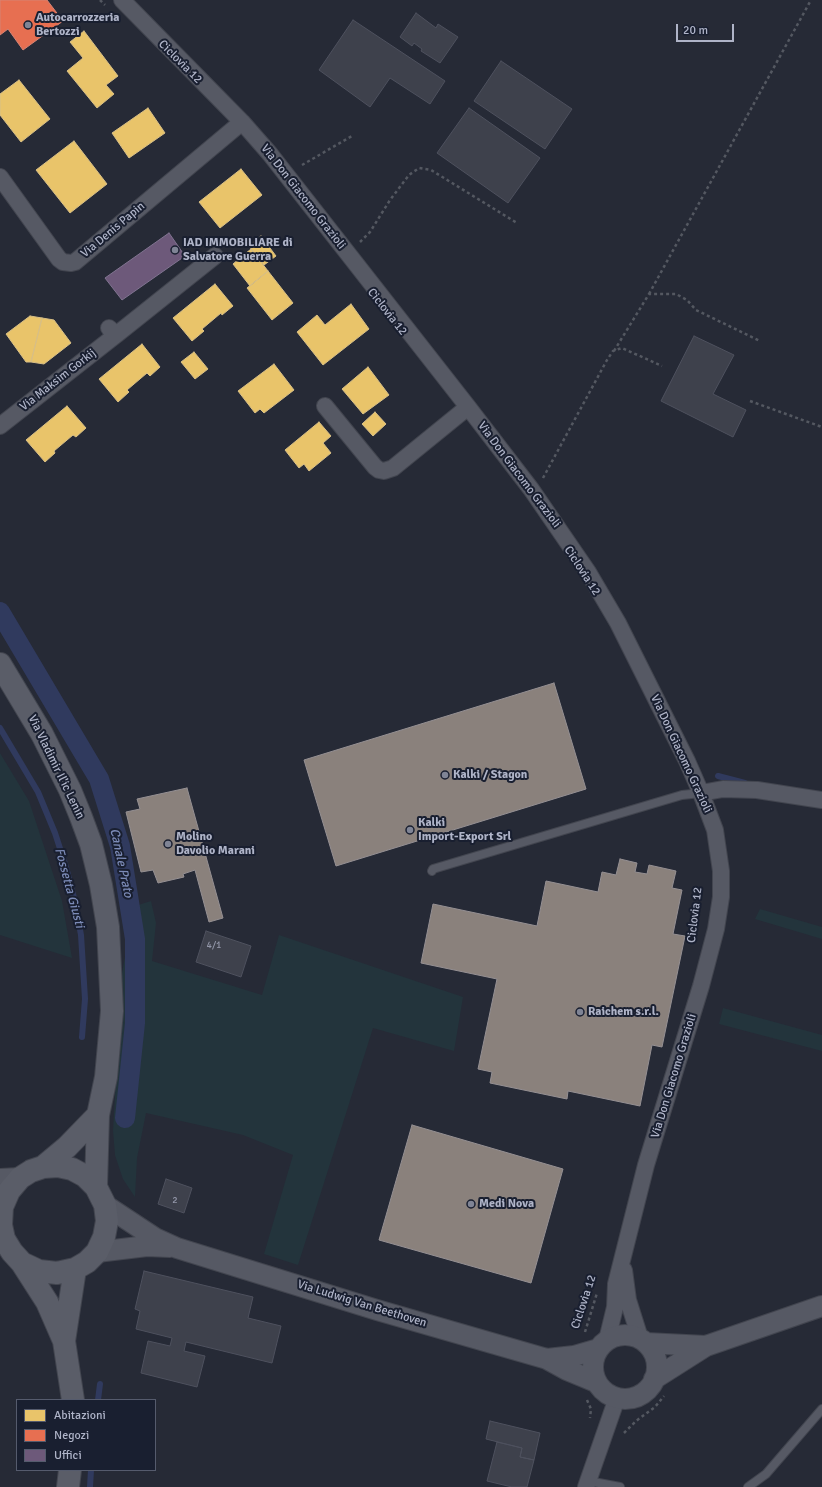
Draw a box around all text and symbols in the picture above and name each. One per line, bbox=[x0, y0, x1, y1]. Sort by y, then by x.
place label: Autocarrozzeria Bertozzi bbox=[36, 11, 119, 39]
scale bar bbox=[678, 16, 736, 42]
marker: Autocarrozzeria Bertozzi bbox=[23, 20, 33, 30]
text: 20 m bbox=[683, 23, 708, 38]
street label: Ciclovia 12 bbox=[155, 37, 205, 87]
street label: Via Don Giacomo Grazioli bbox=[258, 142, 348, 252]
street label: Via Denis Papin bbox=[78, 199, 148, 261]
place label: IAD IMMOBILIARE di Salvatore Guerra bbox=[183, 236, 293, 264]
marker: IAD IMMOBILIARE di Salvatore Guerra bbox=[170, 245, 180, 255]
street label: Ciclovia 12 bbox=[364, 286, 410, 338]
street label: Via Maksim Gorkij bbox=[17, 346, 99, 414]
street label: Via Don Giacomo Grazioli bbox=[474, 419, 564, 531]
street label: Ciclovia 12 bbox=[561, 544, 603, 598]
street label: Via Don Giacomo Grazioli bbox=[647, 692, 715, 816]
street label: Via Vladimir Il'ic Lenin bbox=[25, 713, 87, 821]
place label: Kalki / Stagon bbox=[453, 768, 527, 782]
marker: Kalki / Stagon bbox=[440, 770, 450, 780]
place label: Kalki Import-Export Srl bbox=[418, 816, 511, 844]
marker: Kalki Import-Export Srl bbox=[405, 825, 415, 835]
water label: Canale Prato bbox=[106, 827, 136, 899]
place label: Molino Davolio Marani bbox=[176, 830, 255, 858]
marker: Molino Davolio Marani bbox=[163, 839, 173, 849]
water label: Fossetta Giusti bbox=[51, 846, 87, 930]
street label: Ciclovia 12 bbox=[684, 886, 706, 944]
house number: 4/1 bbox=[206, 939, 222, 951]
place label: Raichem s.r.l. bbox=[588, 1005, 659, 1019]
marker: Raichem s.r.l. bbox=[575, 1007, 585, 1017]
street label: Via Don Giacomo Grazioli bbox=[648, 1012, 700, 1140]
house number: 2 bbox=[172, 1194, 178, 1206]
place label: Medi Nova bbox=[479, 1197, 534, 1211]
marker: Medi Nova bbox=[466, 1199, 476, 1209]
street label: Ciclovia 12 bbox=[569, 1273, 599, 1331]
street label: Via Ludwig Van Beethoven bbox=[296, 1277, 428, 1331]
legend bbox=[16, 1399, 156, 1471]
text: Abitazioni bbox=[54, 1408, 106, 1423]
text: Negozi bbox=[54, 1428, 89, 1443]
text: Uffici bbox=[54, 1448, 82, 1463]

